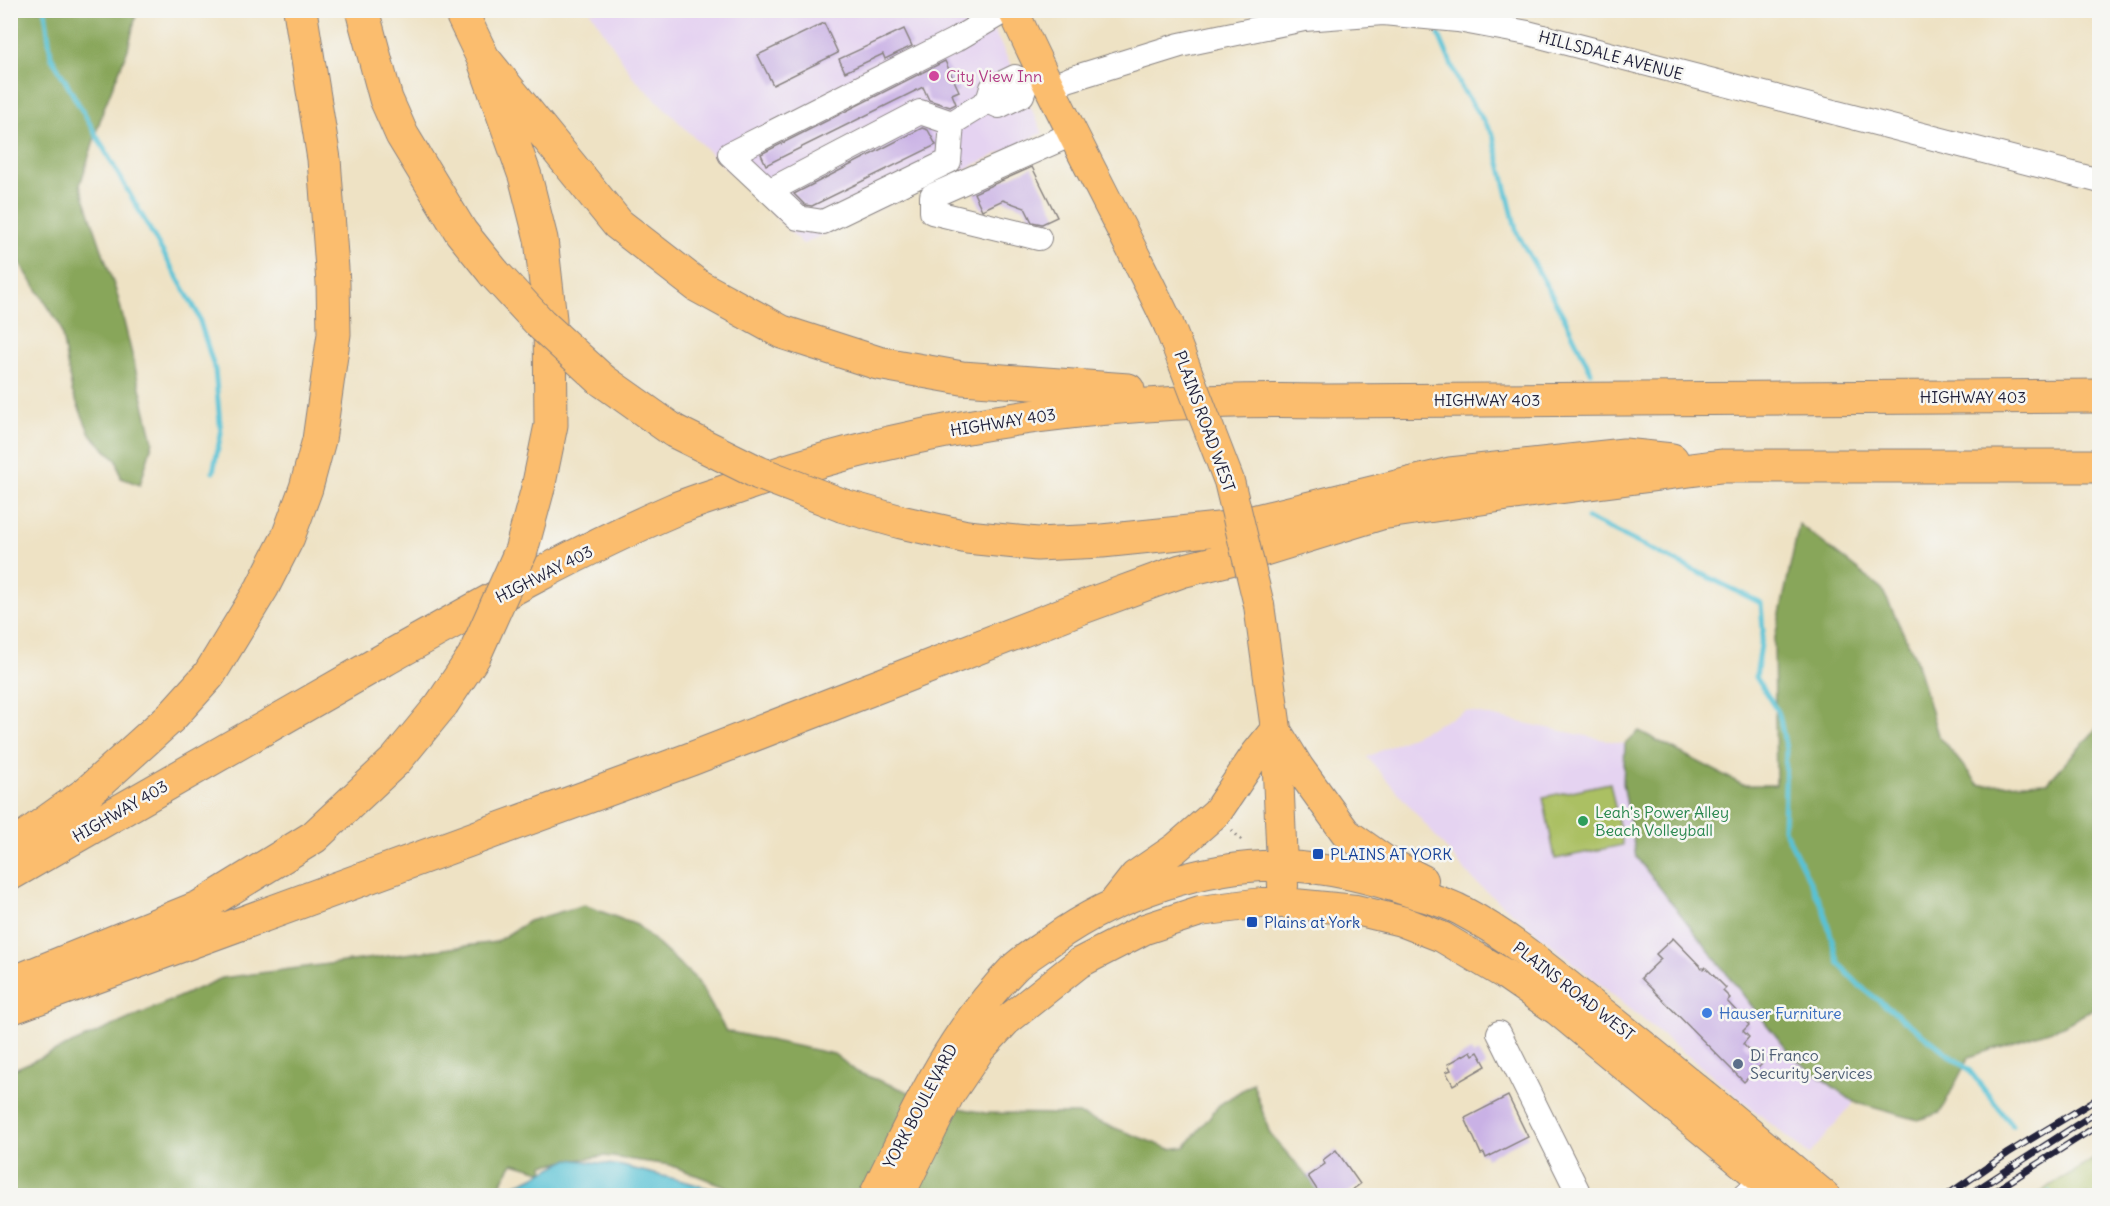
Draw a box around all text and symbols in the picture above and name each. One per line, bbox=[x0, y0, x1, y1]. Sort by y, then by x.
street label: HILLSDALE AVENUE bbox=[1537, 26, 1685, 84]
place label: City View Inn bbox=[946, 66, 1042, 86]
marker: City View Inn bbox=[927, 69, 941, 83]
street label: PLAINS ROAD WEST bbox=[1170, 348, 1240, 494]
street label: HIGHWAY 403 bbox=[1920, 387, 2026, 407]
street label: HIGHWAY 403 bbox=[1434, 390, 1540, 410]
street label: HIGHWAY 403 bbox=[949, 404, 1057, 440]
street label: HIGHWAY 403 bbox=[492, 541, 596, 607]
street label: HIGHWAY 403 bbox=[69, 776, 171, 846]
place label: Leah's Power Alley Beach Volleyball bbox=[1595, 802, 1729, 840]
marker: Leah's Power Alley Beach Volleyball bbox=[1576, 814, 1590, 828]
place label: PLAINS AT YORK bbox=[1330, 844, 1452, 864]
marker: PLAINS AT YORK bbox=[1311, 847, 1325, 861]
place label: Plains at York bbox=[1264, 912, 1360, 932]
marker: Plains at York bbox=[1245, 915, 1259, 929]
street label: PLAINS ROAD WEST bbox=[1509, 937, 1639, 1045]
place label: Hauser Furniture bbox=[1719, 1003, 1842, 1023]
marker: Hauser Furniture bbox=[1700, 1006, 1714, 1020]
street label: YORK BOULEVARD bbox=[879, 1040, 961, 1172]
place label: Di Franco Security Services bbox=[1750, 1045, 1873, 1083]
marker: Di Franco Security Services bbox=[1731, 1057, 1745, 1071]

